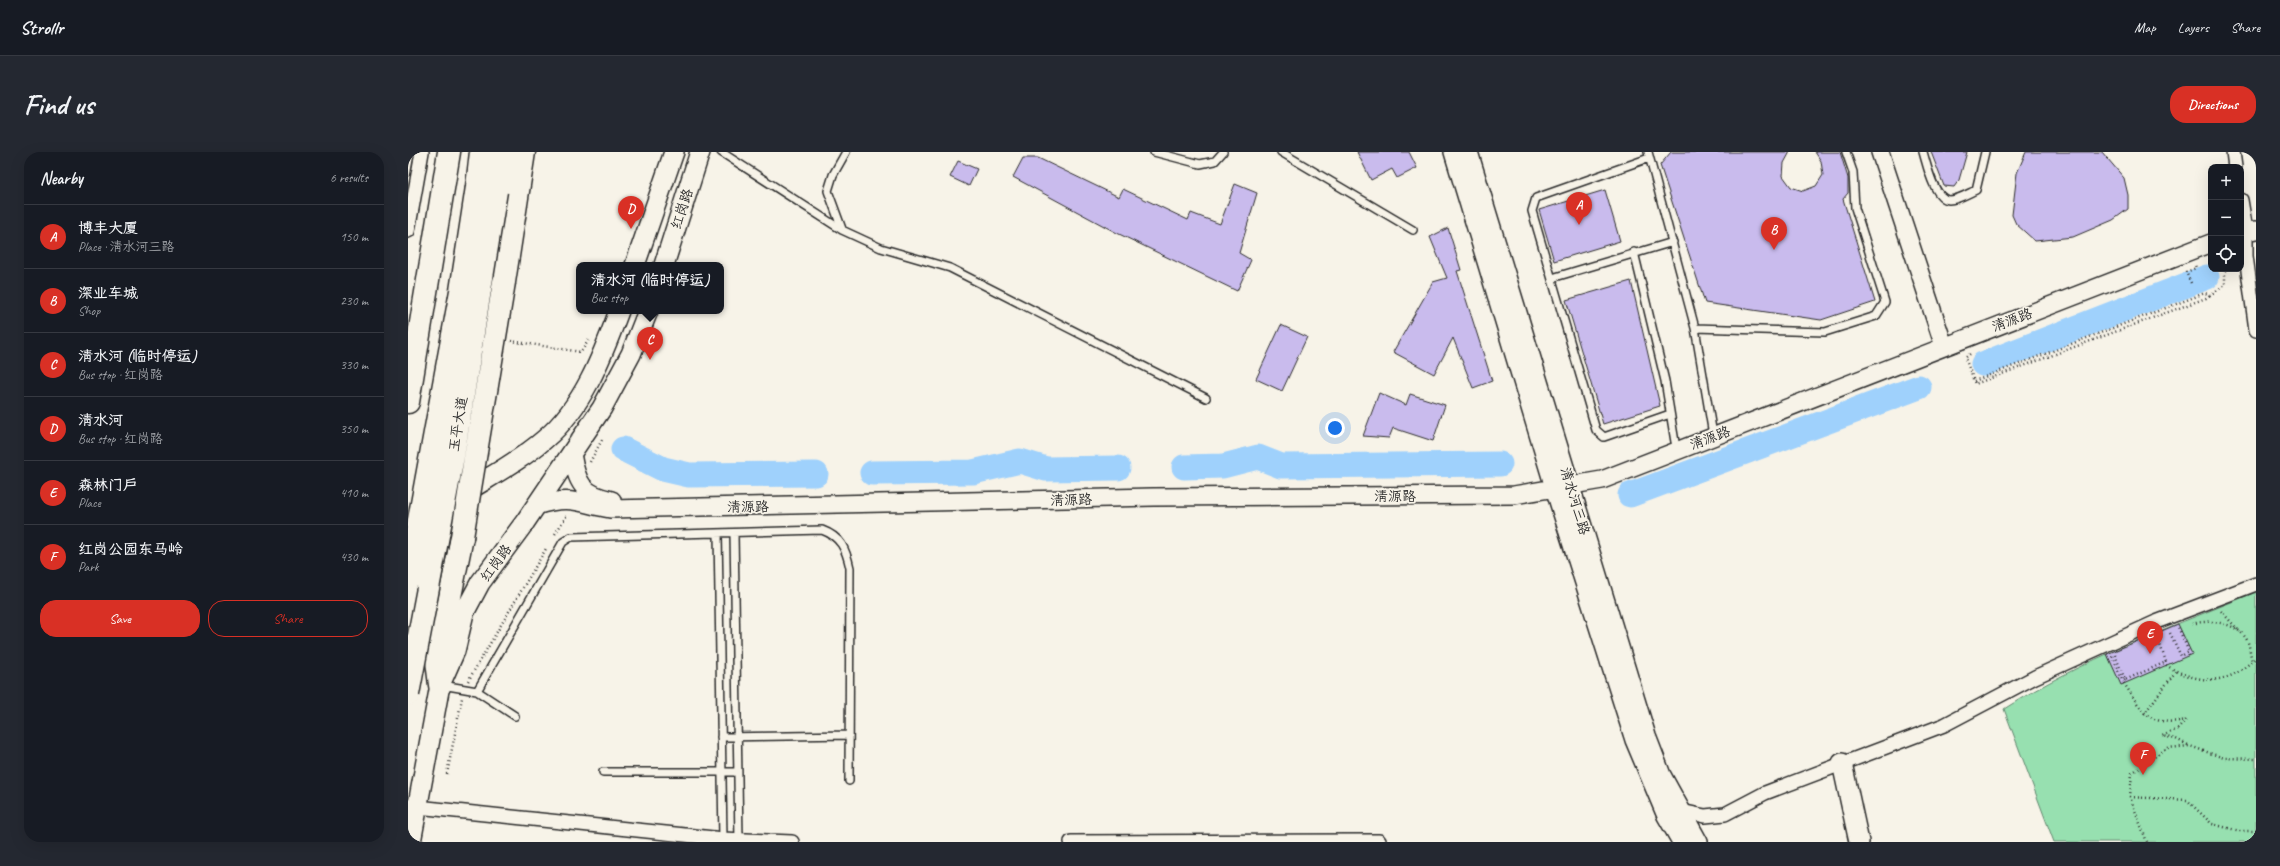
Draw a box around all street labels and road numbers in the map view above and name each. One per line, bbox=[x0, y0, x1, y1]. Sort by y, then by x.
street label: 红岗路 bbox=[667, 186, 697, 232]
street label: 清源路 bbox=[1989, 305, 2035, 335]
street label: 玉平大道 bbox=[445, 395, 471, 453]
street label: 清源路 bbox=[1687, 423, 1733, 453]
street label: 清水河三路 bbox=[1557, 465, 1593, 537]
street label: 清源路 bbox=[1374, 488, 1416, 505]
street label: 清源路 bbox=[1050, 491, 1092, 509]
street label: 清源路 bbox=[727, 498, 769, 516]
street label: 红岗路 bbox=[477, 541, 515, 585]

